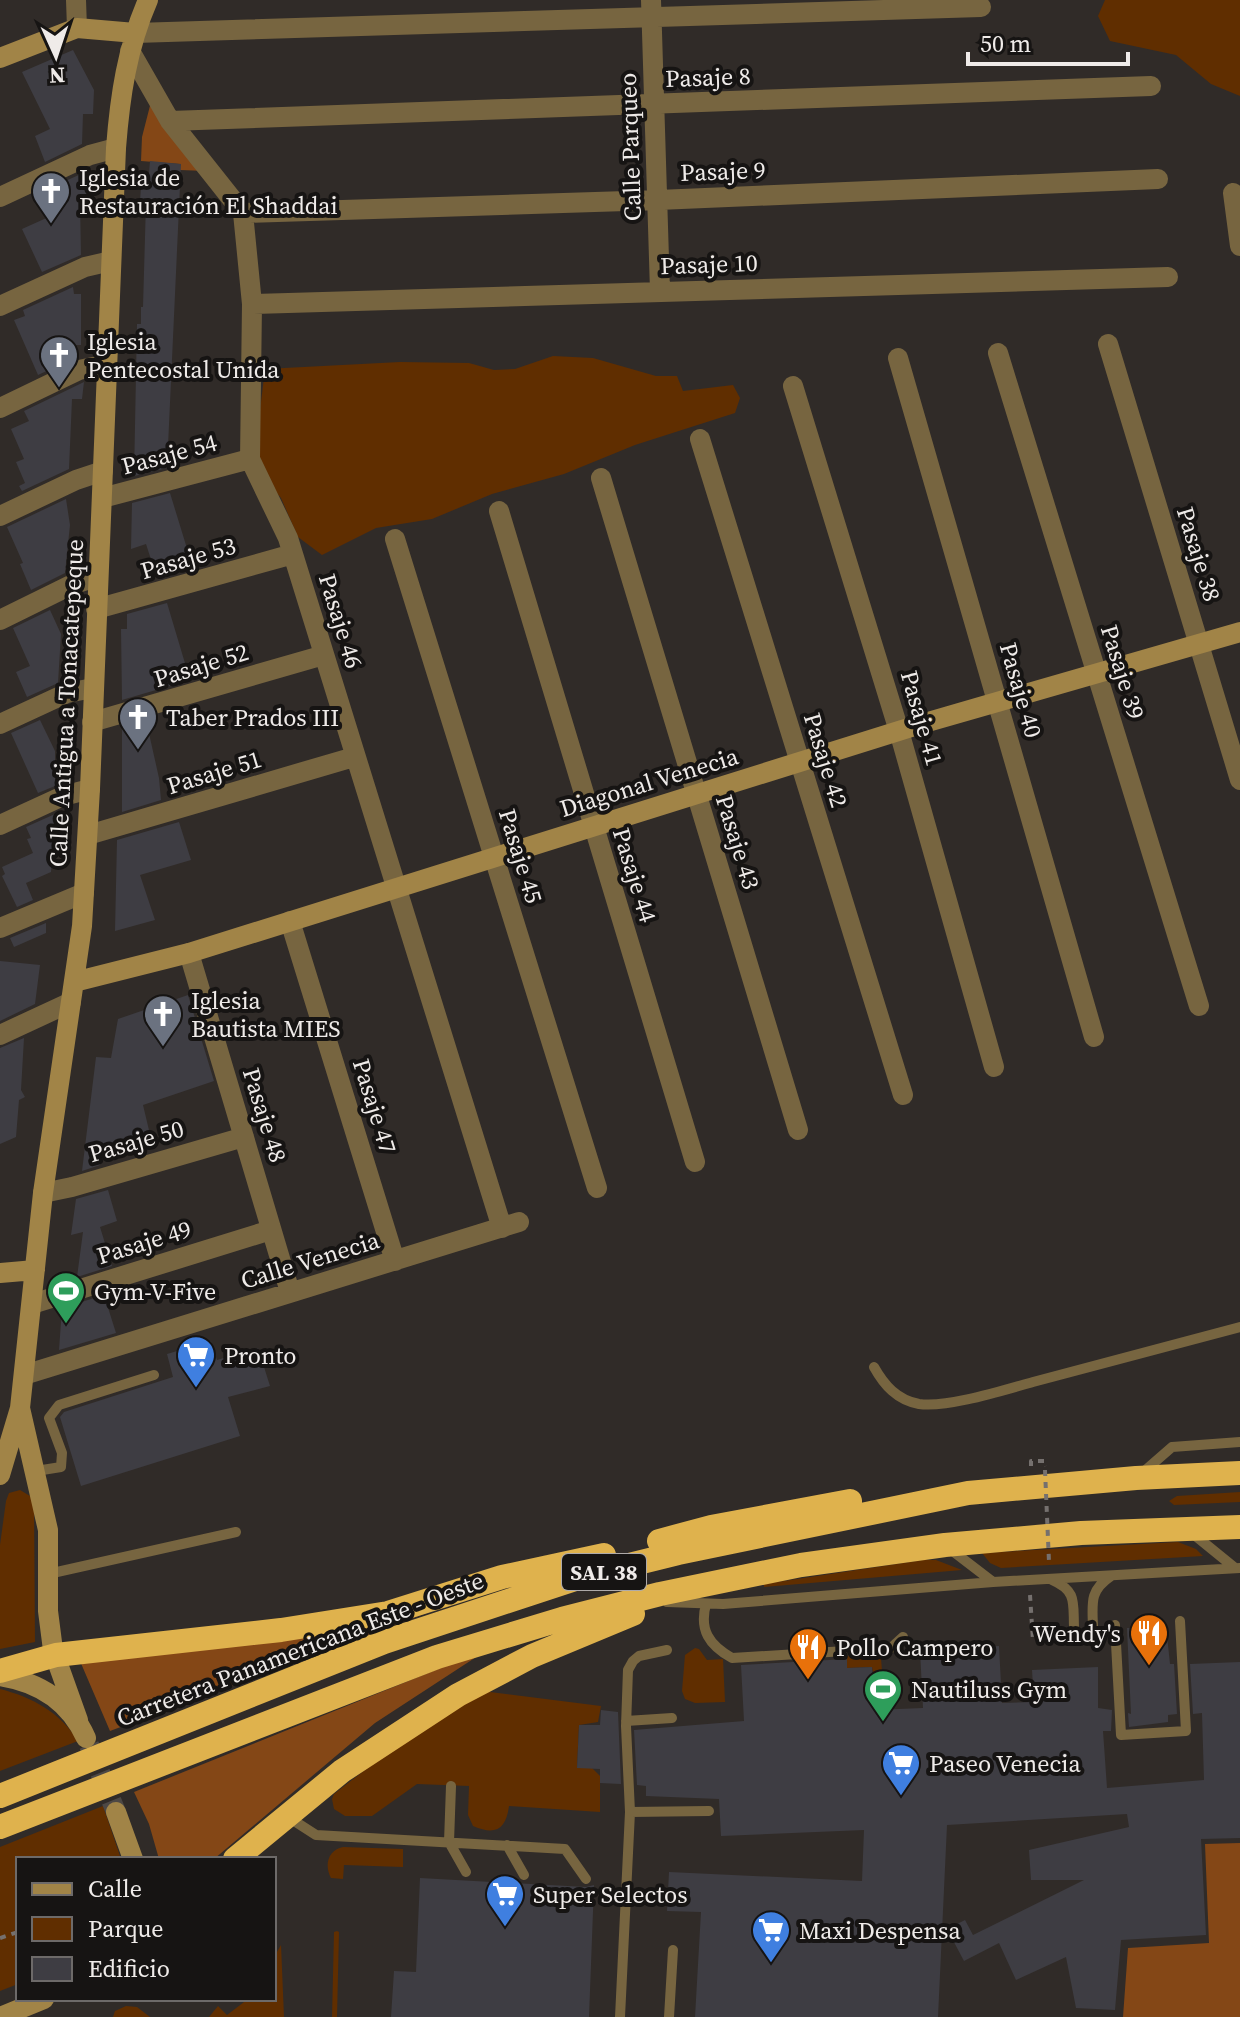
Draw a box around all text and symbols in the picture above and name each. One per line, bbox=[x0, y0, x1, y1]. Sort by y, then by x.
north arrow bbox=[16, 16, 96, 96]
scale bar bbox=[968, 16, 1128, 66]
text: 50 m bbox=[980, 27, 1031, 60]
street label: Pasaje 8 bbox=[665, 59, 751, 95]
text: N bbox=[48, 61, 66, 91]
street label: Calle Parqueo bbox=[611, 72, 649, 222]
street label: Pasaje 9 bbox=[680, 153, 766, 189]
place label: Iglesia de Restauración El Shaddai bbox=[79, 161, 338, 222]
church icon: Iglesia de Restauración El Shaddai bbox=[30, 170, 72, 225]
street label: Pasaje 10 bbox=[660, 246, 758, 282]
place label: Iglesia Pentecostal Unida bbox=[87, 325, 280, 386]
church icon: Iglesia Pentecostal Unida bbox=[38, 334, 80, 389]
street label: Pasaje 54 bbox=[118, 425, 220, 483]
street label: Pasaje 38 bbox=[1169, 503, 1229, 605]
street label: Pasaje 53 bbox=[137, 529, 239, 587]
street label: Calle Antigua a Tonacatepeque bbox=[41, 538, 91, 868]
street label: Pasaje 46 bbox=[311, 570, 371, 672]
street label: Pasaje 39 bbox=[1093, 621, 1153, 723]
street label: Pasaje 52 bbox=[150, 635, 252, 695]
street label: Pasaje 40 bbox=[992, 639, 1050, 741]
street label: Pasaje 41 bbox=[893, 667, 951, 769]
church icon: Taber Prados III bbox=[117, 696, 159, 751]
place label: Taber Prados III bbox=[166, 701, 339, 734]
street label: Pasaje 42 bbox=[796, 709, 856, 811]
street label: Diagonal Venecia bbox=[556, 739, 743, 825]
street label: Pasaje 51 bbox=[163, 742, 265, 802]
street label: Pasaje 43 bbox=[708, 791, 768, 893]
street label: Pasaje 45 bbox=[491, 805, 551, 907]
street label: Pasaje 44 bbox=[605, 824, 665, 926]
place label: Iglesia Bautista MIES bbox=[191, 984, 341, 1045]
church icon: Iglesia Bautista MIES bbox=[142, 993, 184, 1048]
street label: Pasaje 47 bbox=[345, 1055, 405, 1157]
street label: Pasaje 48 bbox=[235, 1064, 295, 1166]
street label: Pasaje 50 bbox=[85, 1112, 187, 1170]
street label: Pasaje 49 bbox=[93, 1212, 195, 1272]
street label: Calle Venecia bbox=[237, 1223, 384, 1297]
sports icon: Gym-V-Five bbox=[45, 1270, 87, 1325]
place label: Gym-V-Five bbox=[94, 1275, 216, 1308]
supermarket icon: Pronto bbox=[175, 1334, 217, 1389]
place label: Pronto bbox=[224, 1339, 296, 1372]
road number: SAL 38 bbox=[562, 1554, 646, 1590]
street label: Carretera Panamericana Este - Oeste bbox=[112, 1564, 488, 1734]
restaurant icon: Wendy's bbox=[1128, 1612, 1170, 1667]
place label: Wendy's bbox=[1033, 1617, 1121, 1650]
restaurant icon: Pollo Campero bbox=[787, 1626, 829, 1681]
place label: Pollo Campero bbox=[836, 1631, 994, 1664]
sports icon: Nautiluss Gym bbox=[862, 1668, 904, 1723]
place label: Nautiluss Gym bbox=[911, 1673, 1067, 1706]
supermarket icon: Paseo Venecia bbox=[880, 1742, 922, 1797]
place label: Paseo Venecia bbox=[929, 1747, 1081, 1780]
legend bbox=[16, 1857, 276, 2001]
text: Calle bbox=[88, 1872, 142, 1905]
supermarket icon: Super Selectos bbox=[484, 1873, 526, 1928]
place label: Super Selectos bbox=[533, 1878, 688, 1911]
supermarket icon: Maxi Despensa bbox=[750, 1909, 792, 1964]
text: Parque bbox=[88, 1912, 164, 1945]
place label: Maxi Despensa bbox=[799, 1914, 961, 1947]
text: Edificio bbox=[88, 1952, 170, 1985]

